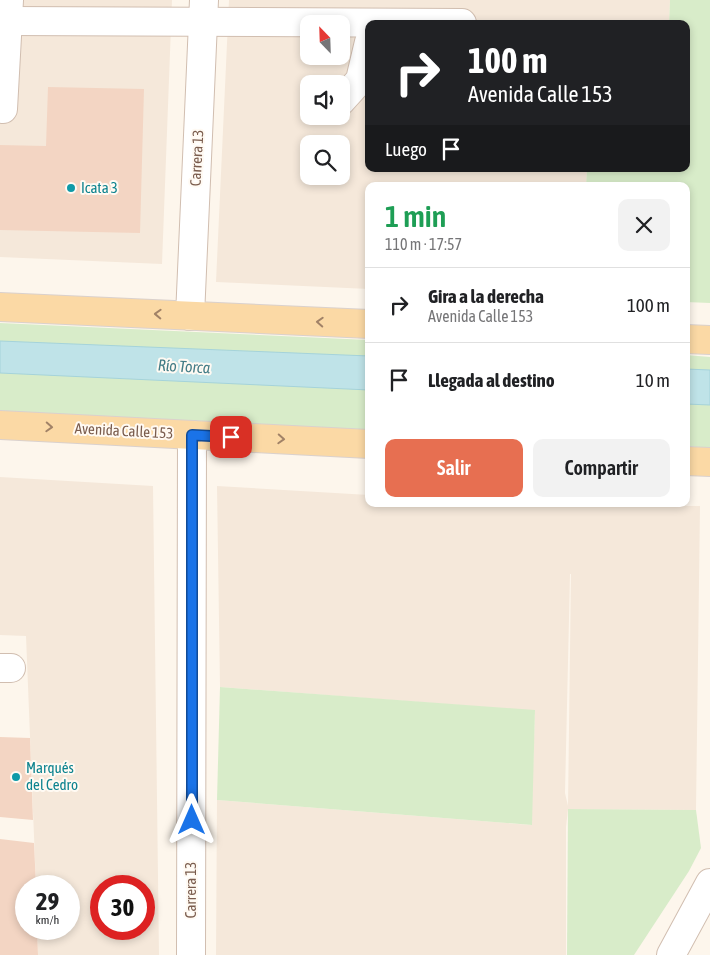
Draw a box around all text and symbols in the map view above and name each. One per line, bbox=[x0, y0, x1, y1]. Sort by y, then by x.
north arrow bbox=[300, 15, 350, 65]
map controls bbox=[300, 15, 350, 185]
icon: right bbox=[385, 40, 450, 105]
text: 100 m bbox=[468, 40, 547, 80]
button: sound bbox=[300, 75, 350, 125]
text: Avenida Calle 153 bbox=[468, 81, 613, 107]
street label: Carrera 13 bbox=[187, 129, 206, 187]
button: search bbox=[300, 135, 350, 185]
icon: arrive bbox=[437, 135, 465, 163]
text: Luego bbox=[385, 138, 427, 160]
place label: Icata 3 bbox=[81, 179, 118, 196]
marker: Icata 3 bbox=[65, 182, 77, 194]
text: 1 min bbox=[385, 199, 446, 233]
button: close bbox=[618, 199, 670, 251]
text: 110 m · 17:57 bbox=[385, 235, 462, 253]
text: Gira a la derecha bbox=[428, 285, 544, 307]
icon: right bbox=[385, 291, 413, 319]
text: 100 m bbox=[627, 294, 670, 316]
text: Avenida Calle 153 bbox=[428, 307, 533, 325]
one-way arrow bbox=[153, 309, 161, 320]
one-way arrow bbox=[316, 316, 324, 327]
water label: Río Torca bbox=[157, 356, 211, 376]
icon: arrive bbox=[385, 366, 413, 394]
text: Llegada al destino bbox=[428, 369, 555, 391]
text: 10 m bbox=[636, 369, 670, 391]
pin bbox=[210, 416, 252, 458]
street label: Avenida Calle 153 bbox=[74, 419, 174, 442]
one-way arrow bbox=[45, 422, 53, 433]
icon: arrive bbox=[217, 423, 245, 451]
one-way arrow bbox=[277, 434, 285, 445]
button: Salir bbox=[385, 439, 523, 497]
button: Compartir bbox=[533, 439, 670, 497]
place label: Marqués del Cedro bbox=[26, 759, 78, 793]
marker: Marqués del Cedro bbox=[10, 771, 22, 783]
position arrow bbox=[165, 793, 217, 845]
street label: Carrera 13 bbox=[182, 862, 199, 918]
speed limit sign: 30 bbox=[90, 875, 155, 940]
text: 29 bbox=[36, 887, 59, 915]
text: km/h bbox=[36, 913, 59, 927]

